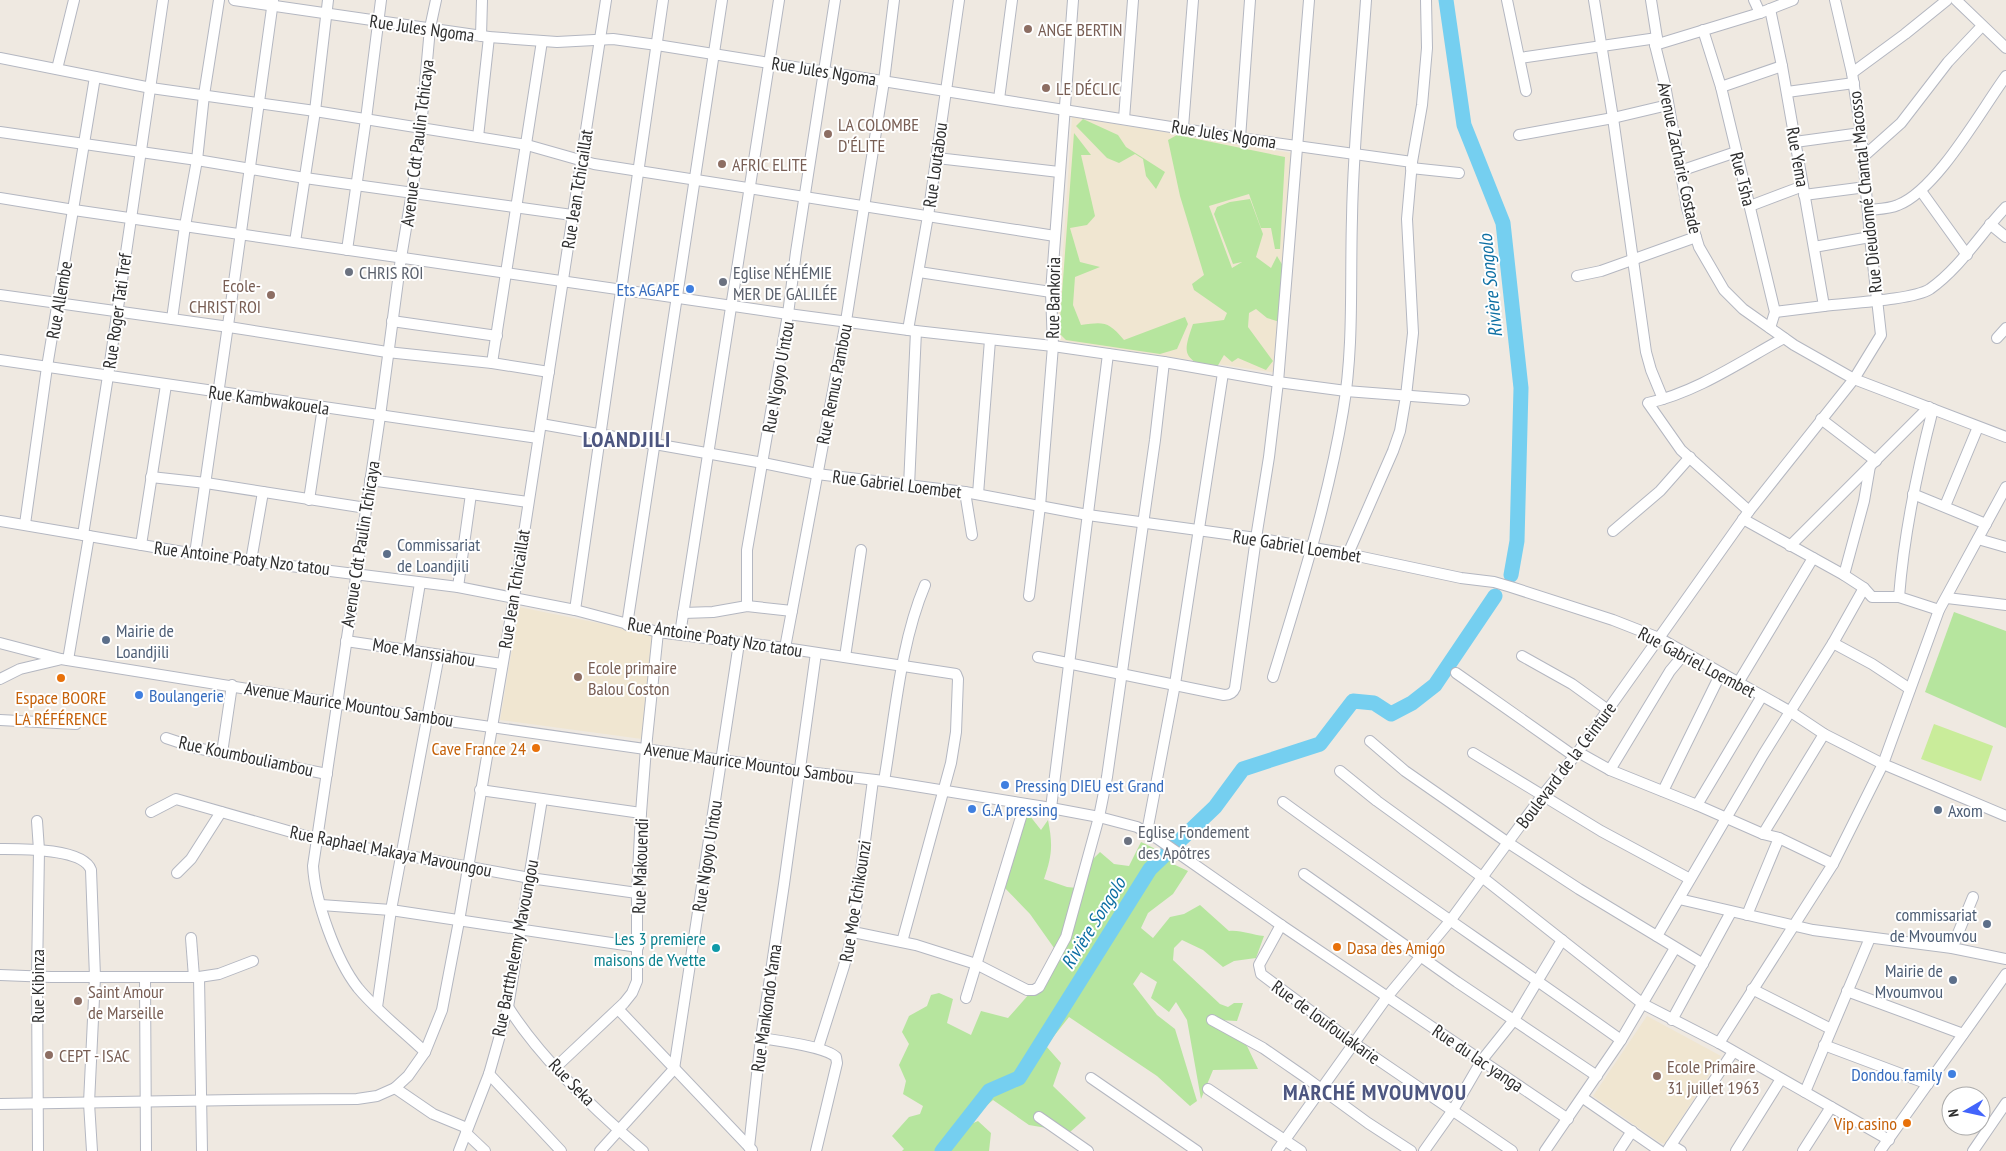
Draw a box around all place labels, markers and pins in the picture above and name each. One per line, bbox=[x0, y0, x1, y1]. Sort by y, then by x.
place label: ANGE BERTIN bbox=[1038, 18, 1123, 41]
marker: ANGE BERTIN bbox=[1022, 23, 1034, 35]
place label: LE DÉCLIC bbox=[1056, 77, 1120, 100]
marker: LE DÉCLIC bbox=[1040, 82, 1052, 94]
place label: LA COLOMBE D'ÉLITE bbox=[838, 113, 919, 157]
marker: LA COLOMBE D'ÉLITE bbox=[822, 128, 834, 140]
place label: AFRIC ELITE bbox=[732, 153, 807, 176]
marker: AFRIC ELITE bbox=[716, 158, 728, 170]
place label: CHRIS ROI bbox=[359, 261, 423, 284]
place label: Eglise NÉHÉMIE MER DE GALILÉE bbox=[733, 261, 838, 305]
marker: CHRIS ROI bbox=[343, 266, 355, 278]
place label: Ecole- CHRIST ROI bbox=[189, 274, 261, 318]
marker: Eglise NÉHÉMIE MER DE GALILÉE bbox=[717, 276, 729, 288]
place label: Ets AGAPE bbox=[617, 278, 680, 301]
marker: Ets AGAPE bbox=[684, 283, 696, 295]
marker: Ecole- CHRIST ROI bbox=[265, 289, 277, 301]
place label: Commissariat de Loandjili bbox=[397, 533, 480, 577]
marker: Commissariat de Loandjili bbox=[381, 548, 393, 560]
place label: Mairie de Loandjili bbox=[116, 619, 174, 663]
marker: Mairie de Loandjili bbox=[100, 634, 112, 646]
place label: Ecole primaire Balou Coston bbox=[588, 656, 677, 700]
marker: Ecole primaire Balou Coston bbox=[572, 671, 584, 683]
marker: Espace BOORE LA RÉFÉRENCE bbox=[55, 672, 67, 684]
place label: Boulangerie bbox=[149, 684, 224, 707]
place label: Espace BOORE LA RÉFÉRENCE bbox=[15, 686, 107, 730]
marker: Boulangerie bbox=[133, 689, 145, 701]
place label: Cave France 24 bbox=[432, 737, 526, 760]
marker: Cave France 24 bbox=[530, 742, 542, 754]
place label: Pressing DIEU est Grand bbox=[1015, 774, 1164, 797]
marker: Pressing DIEU est Grand bbox=[999, 779, 1011, 791]
place label: G.A pressing bbox=[982, 798, 1058, 821]
place label: Axom bbox=[1948, 799, 1983, 822]
marker: G.A pressing bbox=[966, 803, 978, 815]
marker: Axom bbox=[1932, 804, 1944, 816]
place label: Eglise Fondement des Apôtres bbox=[1138, 820, 1249, 864]
marker: Eglise Fondement des Apôtres bbox=[1122, 835, 1134, 847]
place label: commissariat de Mvoumvou bbox=[1890, 903, 1977, 947]
marker: commissariat de Mvoumvou bbox=[1981, 918, 1993, 930]
place label: Les 3 premiere maisons de Yvette bbox=[594, 927, 706, 971]
place label: Dasa des Amigo bbox=[1347, 936, 1445, 959]
marker: Dasa des Amigo bbox=[1331, 941, 1343, 953]
marker: Les 3 premiere maisons de Yvette bbox=[710, 942, 722, 954]
place label: Mairie de Mvoumvou bbox=[1875, 959, 1943, 1003]
marker: Mairie de Mvoumvou bbox=[1947, 974, 1959, 986]
place label: Saint Amour de Marseille bbox=[88, 980, 164, 1024]
marker: Saint Amour de Marseille bbox=[72, 995, 84, 1007]
place label: CEPT - ISAC bbox=[59, 1044, 130, 1067]
marker: CEPT - ISAC bbox=[43, 1049, 55, 1061]
place label: Ecole Primaire 31 juillet 1963 bbox=[1667, 1055, 1760, 1099]
place label: Dondou family bbox=[1851, 1063, 1942, 1086]
marker: Dondou family bbox=[1946, 1068, 1958, 1080]
marker: Ecole Primaire 31 juillet 1963 bbox=[1651, 1070, 1663, 1082]
place label: Vip casino bbox=[1833, 1112, 1897, 1135]
marker: Vip casino bbox=[1901, 1117, 1913, 1129]

